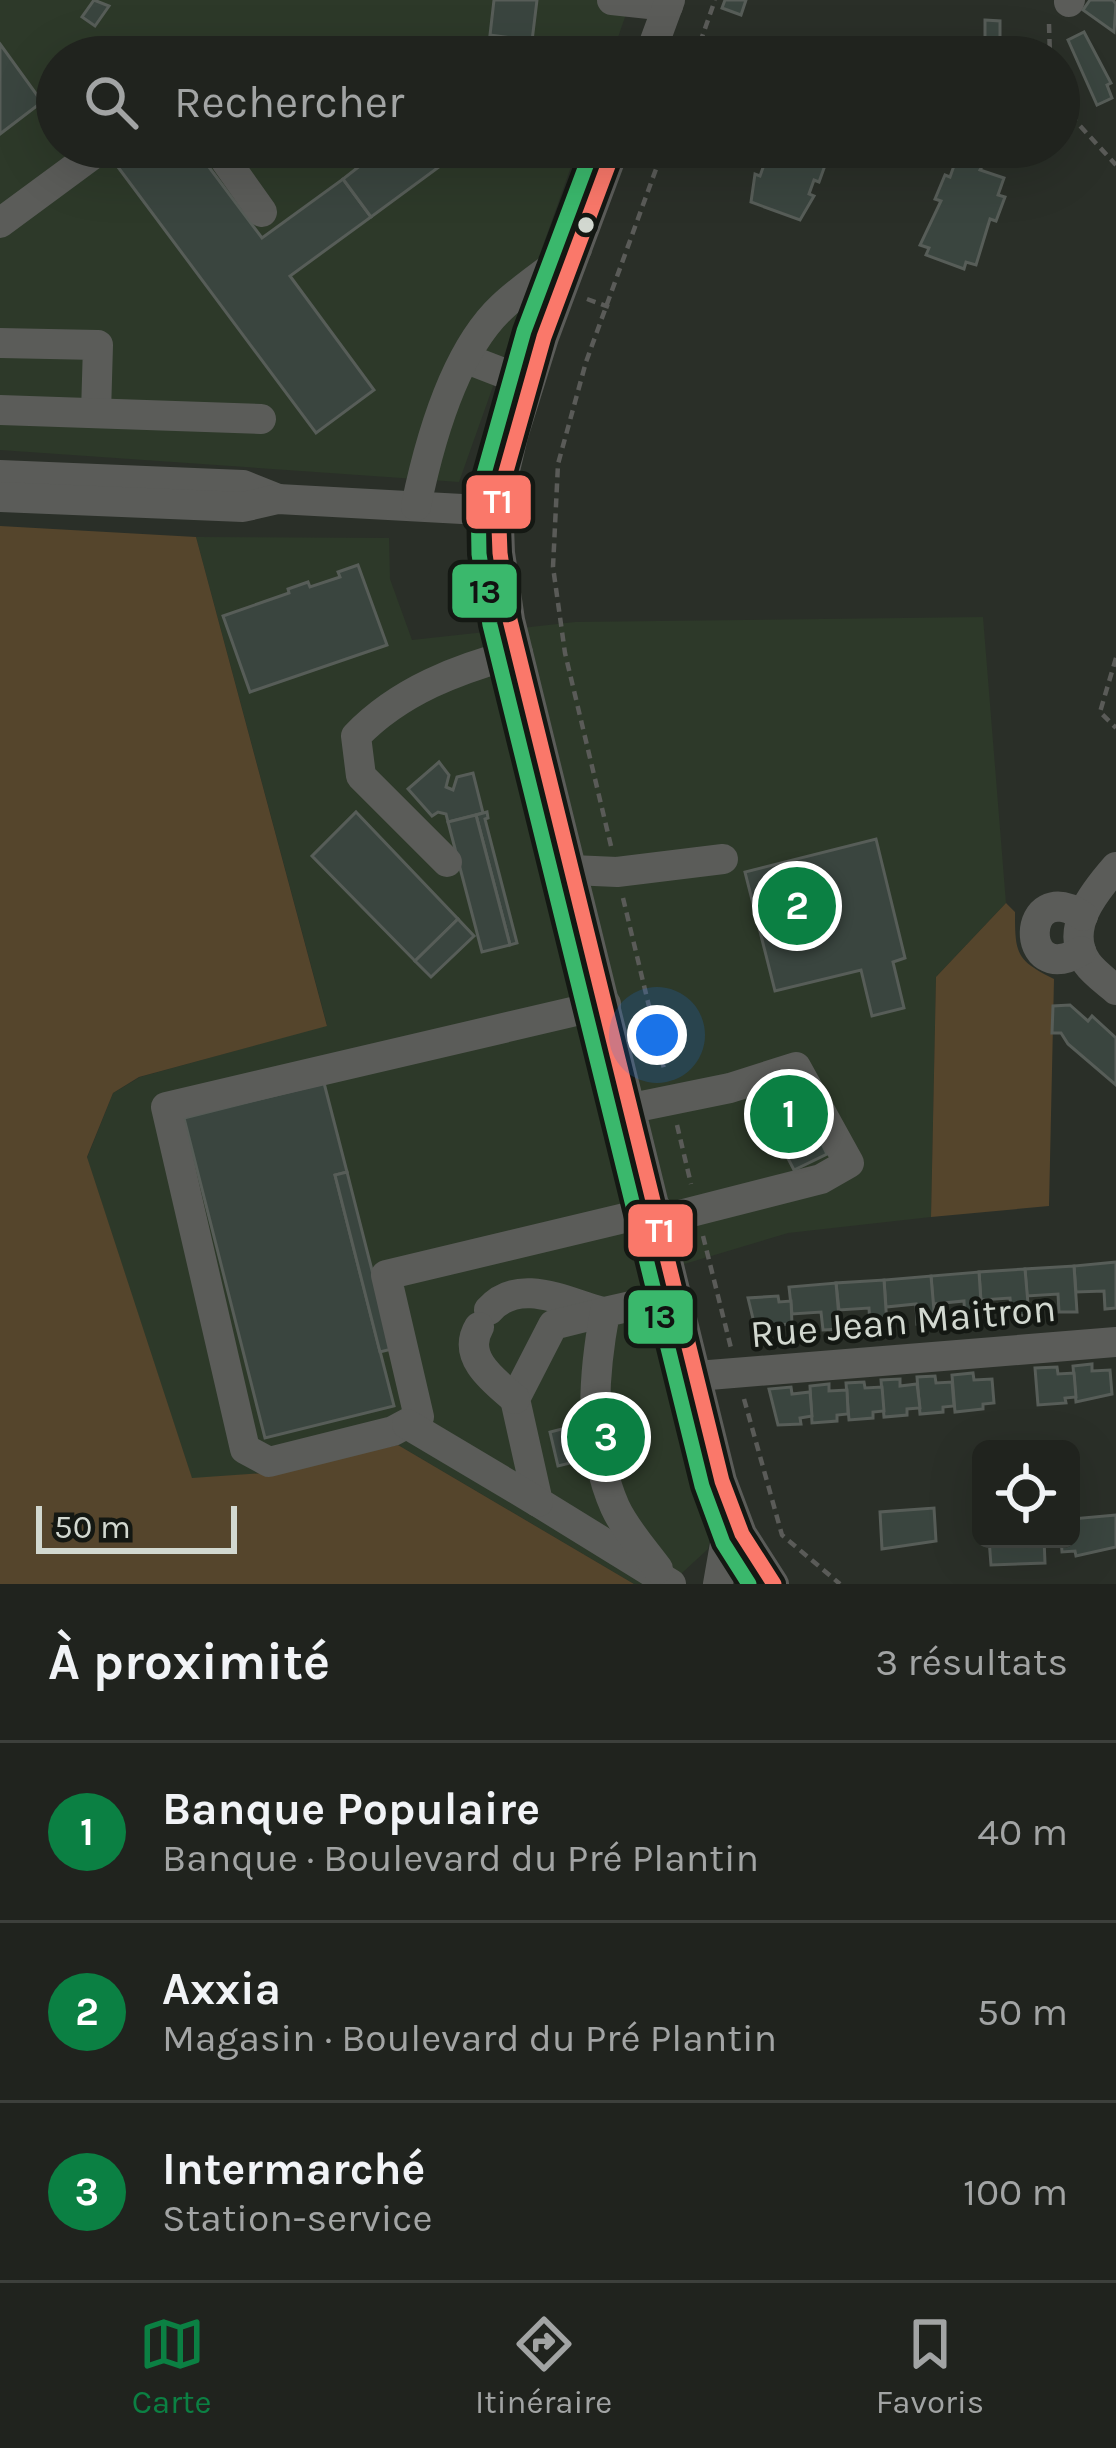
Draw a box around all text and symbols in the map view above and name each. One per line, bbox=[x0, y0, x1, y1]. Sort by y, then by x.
search box bbox=[36, 36, 1080, 168]
icon: search bbox=[78, 69, 144, 135]
text: Rechercher bbox=[174, 76, 404, 128]
unlabelled marker bbox=[575, 214, 597, 236]
line badge: T1 bbox=[464, 473, 533, 531]
text: T1 bbox=[483, 483, 513, 521]
line badge: 13 bbox=[450, 562, 519, 620]
text: 13 bbox=[469, 573, 501, 611]
pin: 2 bbox=[758, 861, 836, 951]
your location bbox=[627, 1005, 687, 1065]
pin: 1 bbox=[750, 1069, 828, 1159]
line badge: T1 bbox=[626, 1202, 695, 1259]
text: T1 bbox=[645, 1212, 675, 1250]
street label: Rue Jean Maitron bbox=[748, 1285, 1058, 1357]
line badge: 13 bbox=[626, 1288, 695, 1346]
text: 13 bbox=[644, 1298, 676, 1336]
pin: 3 bbox=[567, 1392, 645, 1482]
map controls bbox=[972, 1440, 1080, 1548]
button: locate bbox=[972, 1440, 1080, 1548]
scale bar bbox=[36, 1500, 237, 1553]
text: 50 m bbox=[54, 1508, 131, 1546]
text: À proximité bbox=[48, 1632, 330, 1692]
text: 3 résultats bbox=[875, 1639, 1068, 1685]
text: Banque Populaire bbox=[162, 1783, 540, 1835]
text: 1 bbox=[80, 1809, 94, 1855]
text: 40 m bbox=[977, 1809, 1068, 1855]
text: Banque · Boulevard du Pré Plantin bbox=[162, 1835, 759, 1881]
text: Axxia bbox=[162, 1963, 281, 2015]
text: 2 bbox=[75, 1989, 99, 2035]
text: 50 m bbox=[977, 1989, 1068, 2035]
text: Magasin · Boulevard du Pré Plantin bbox=[162, 2015, 777, 2061]
text: Intermarché bbox=[162, 2143, 425, 2195]
text: 3 bbox=[75, 2169, 99, 2215]
text: 100 m bbox=[963, 2169, 1068, 2215]
text: Station-service bbox=[162, 2195, 432, 2241]
tab: Carte bbox=[132, 2311, 211, 2421]
tab: Itinéraire bbox=[475, 2311, 612, 2421]
tab: Favoris bbox=[876, 2311, 984, 2421]

